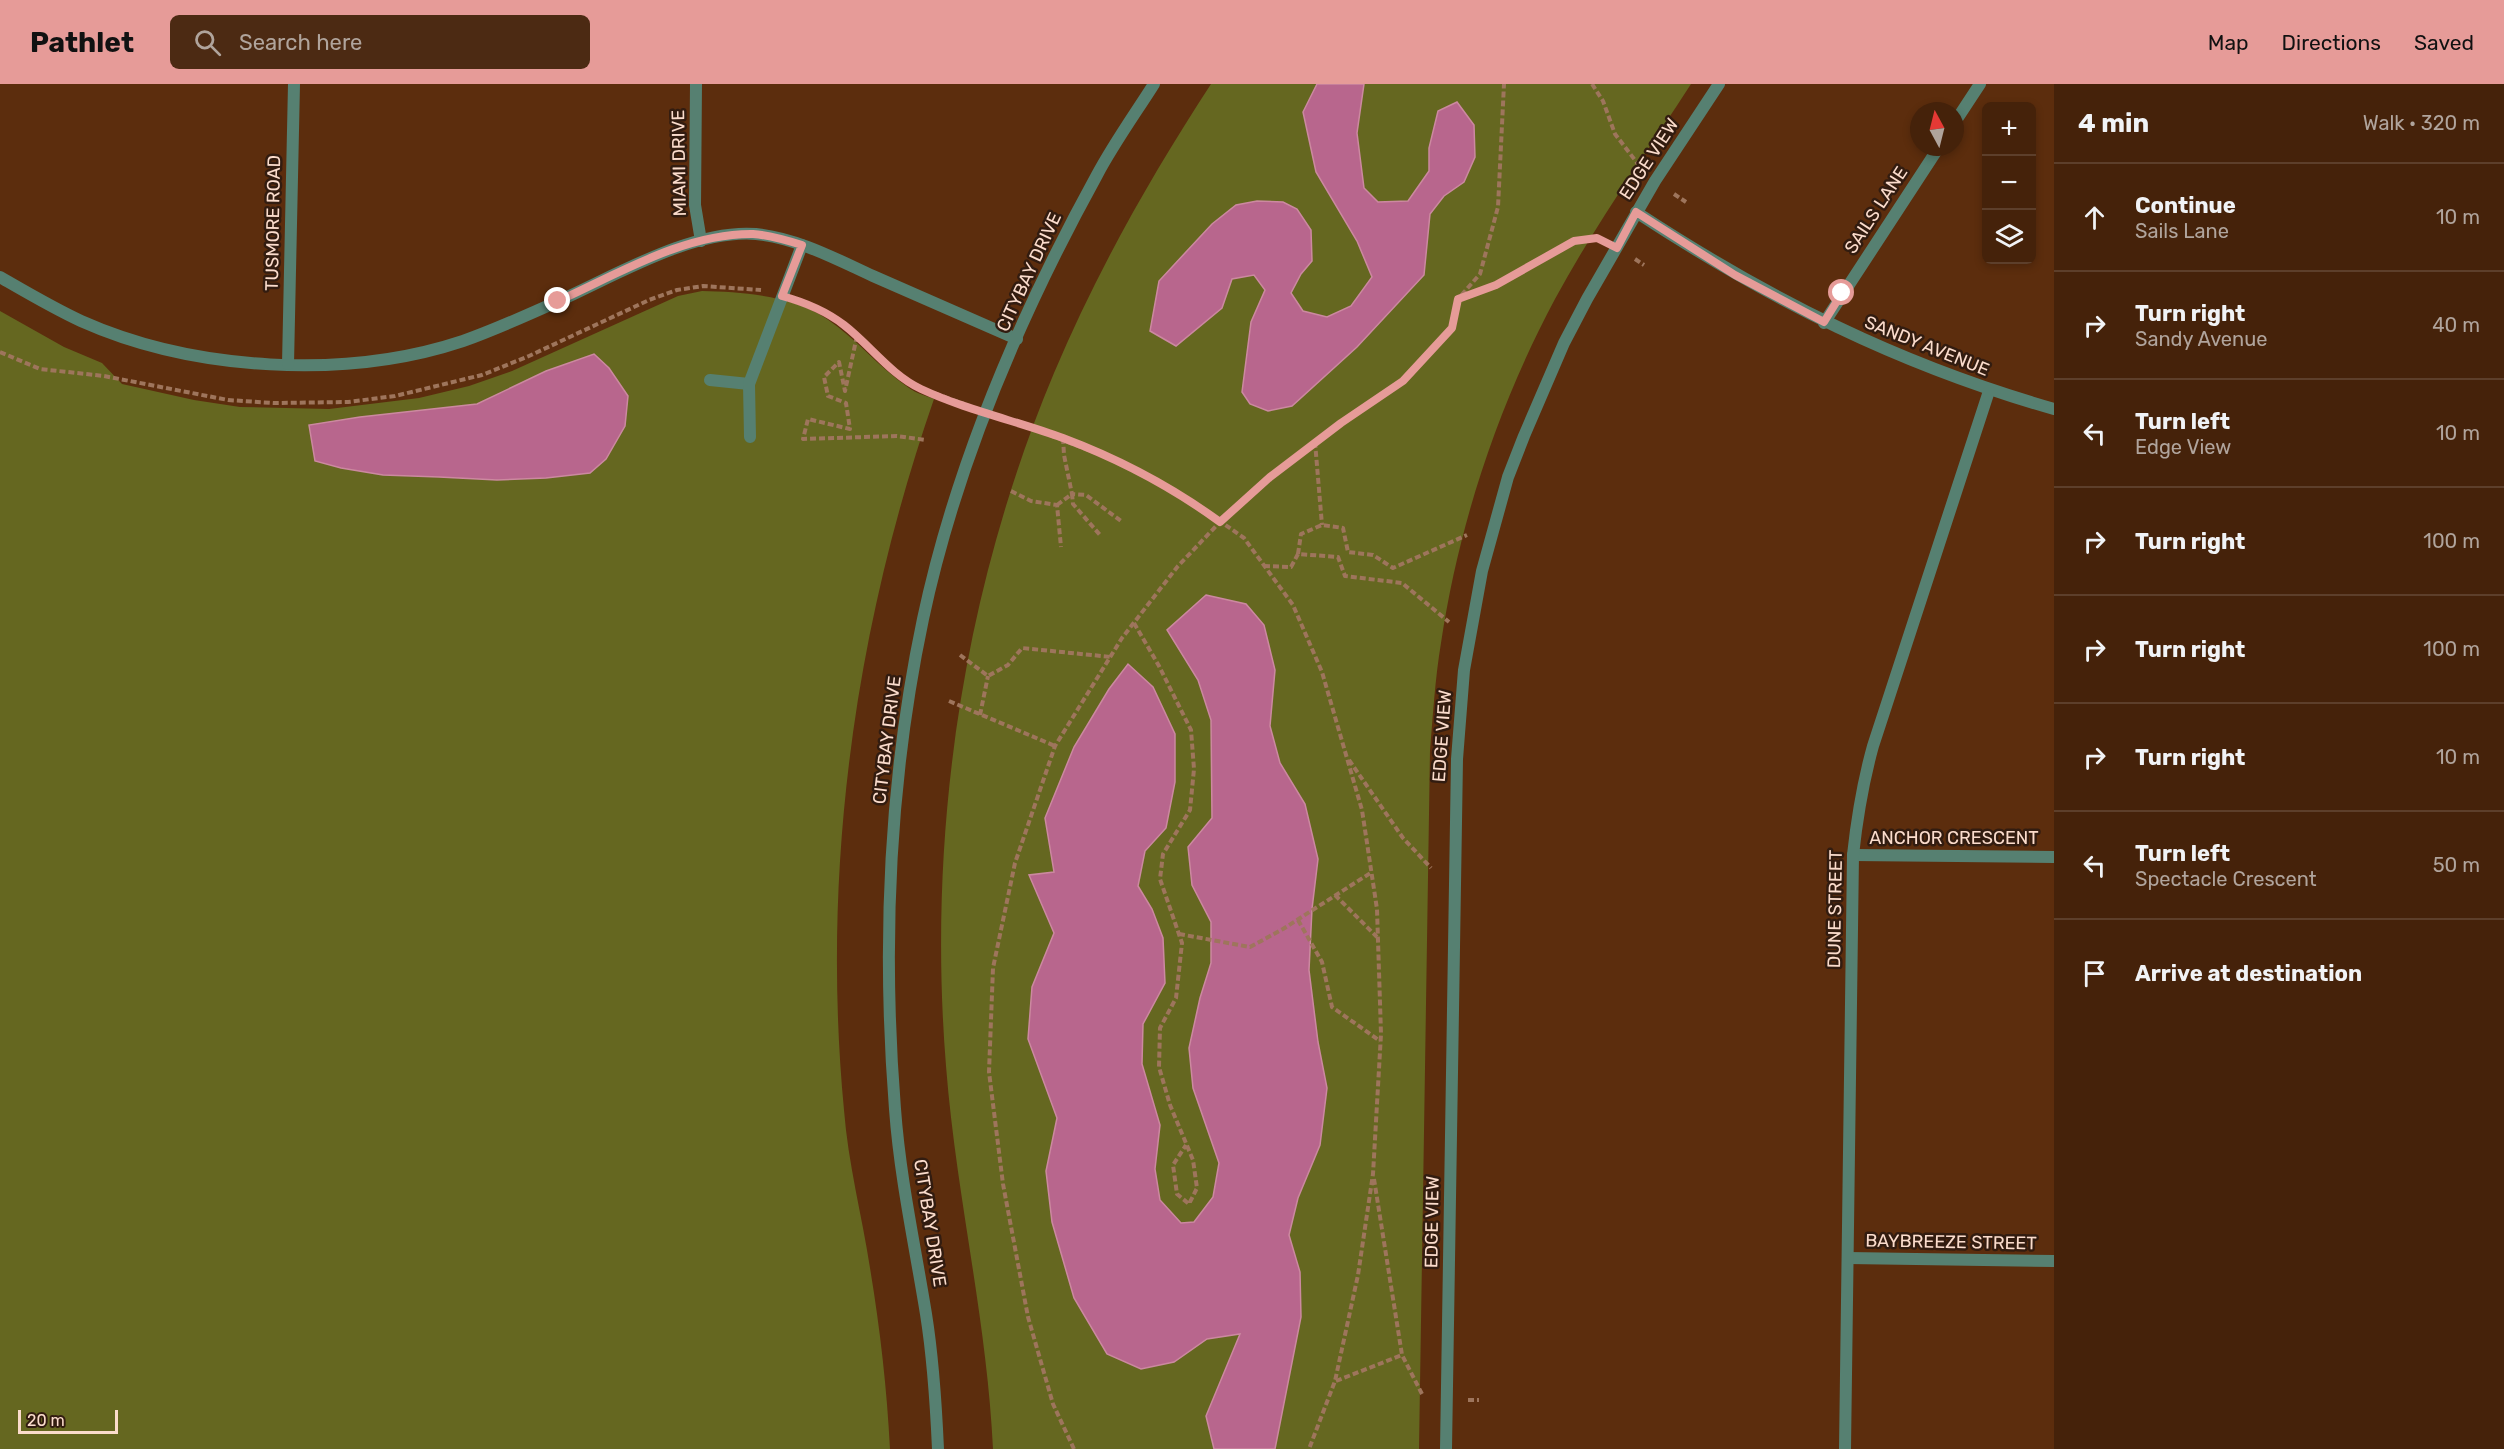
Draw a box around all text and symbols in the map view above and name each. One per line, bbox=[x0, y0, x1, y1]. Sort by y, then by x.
search box bbox=[170, 15, 590, 69]
text: Pathlet bbox=[30, 26, 134, 59]
icon: search bbox=[191, 26, 224, 59]
text: Search here bbox=[239, 29, 362, 56]
text: Map bbox=[2208, 30, 2249, 55]
text: Directions bbox=[2282, 30, 2381, 55]
text: Saved bbox=[2414, 30, 2474, 55]
north arrow bbox=[1910, 102, 1964, 156]
map controls bbox=[1982, 102, 2036, 264]
button: + bbox=[1982, 102, 2036, 156]
text: 4 min bbox=[2078, 108, 2149, 139]
street label: MIAMI DRIVE bbox=[667, 109, 691, 217]
text: Walk · 320 m bbox=[2363, 111, 2480, 135]
street label: EDGE VIEW bbox=[1615, 114, 1683, 204]
street label: TUSMORE ROAD bbox=[261, 155, 285, 291]
button: − bbox=[1982, 156, 2036, 210]
street label: SAILS LANE bbox=[1840, 162, 1912, 258]
text: Continue bbox=[2135, 192, 2236, 219]
icon: ahead bbox=[2078, 201, 2111, 234]
text: 10 m bbox=[2436, 205, 2480, 229]
street label: CITYBAY DRIVE bbox=[992, 209, 1066, 335]
button: layers bbox=[1982, 210, 2036, 264]
text: Sails Lane bbox=[2135, 219, 2229, 243]
route start bbox=[1828, 279, 1854, 305]
route end bbox=[544, 287, 570, 313]
text: Turn right bbox=[2135, 300, 2245, 327]
icon: right bbox=[2078, 309, 2111, 342]
street label: SANDY AVENUE bbox=[1861, 311, 1993, 381]
text: 40 m bbox=[2432, 313, 2480, 337]
text: Sandy Avenue bbox=[2135, 327, 2267, 351]
text: Turn left bbox=[2135, 408, 2230, 435]
icon: left bbox=[2078, 417, 2111, 450]
text: 10 m bbox=[2436, 421, 2480, 445]
text: Edge View bbox=[2135, 435, 2231, 459]
icon: right bbox=[2078, 525, 2111, 558]
text: Turn right bbox=[2135, 528, 2245, 555]
text: 100 m bbox=[2423, 529, 2480, 553]
icon: right bbox=[2078, 633, 2111, 666]
text: Turn right bbox=[2135, 636, 2245, 663]
text: 100 m bbox=[2423, 637, 2480, 661]
street label: CITYBAY DRIVE bbox=[868, 675, 906, 805]
street label: EDGE VIEW bbox=[1428, 689, 1456, 783]
icon: right bbox=[2078, 741, 2111, 774]
text: Turn right bbox=[2135, 744, 2245, 771]
text: 10 m bbox=[2436, 745, 2480, 769]
street label: ANCHOR CRESCENT bbox=[1869, 827, 2039, 849]
text: Turn left bbox=[2135, 840, 2230, 867]
icon: left bbox=[2078, 849, 2111, 882]
street label: DUNE STREET bbox=[1823, 850, 1847, 968]
text: 50 m bbox=[2433, 853, 2480, 877]
text: Spectacle Crescent bbox=[2135, 867, 2317, 891]
icon: arrive bbox=[2078, 957, 2111, 990]
text: Arrive at destination bbox=[2135, 960, 2362, 987]
street label: CITYBAY DRIVE bbox=[909, 1158, 951, 1288]
street label: EDGE VIEW bbox=[1420, 1176, 1444, 1268]
street label: BAYBREEZE STREET bbox=[1865, 1230, 2037, 1254]
scale bar bbox=[18, 1407, 118, 1434]
text: 20 m bbox=[27, 1411, 65, 1430]

